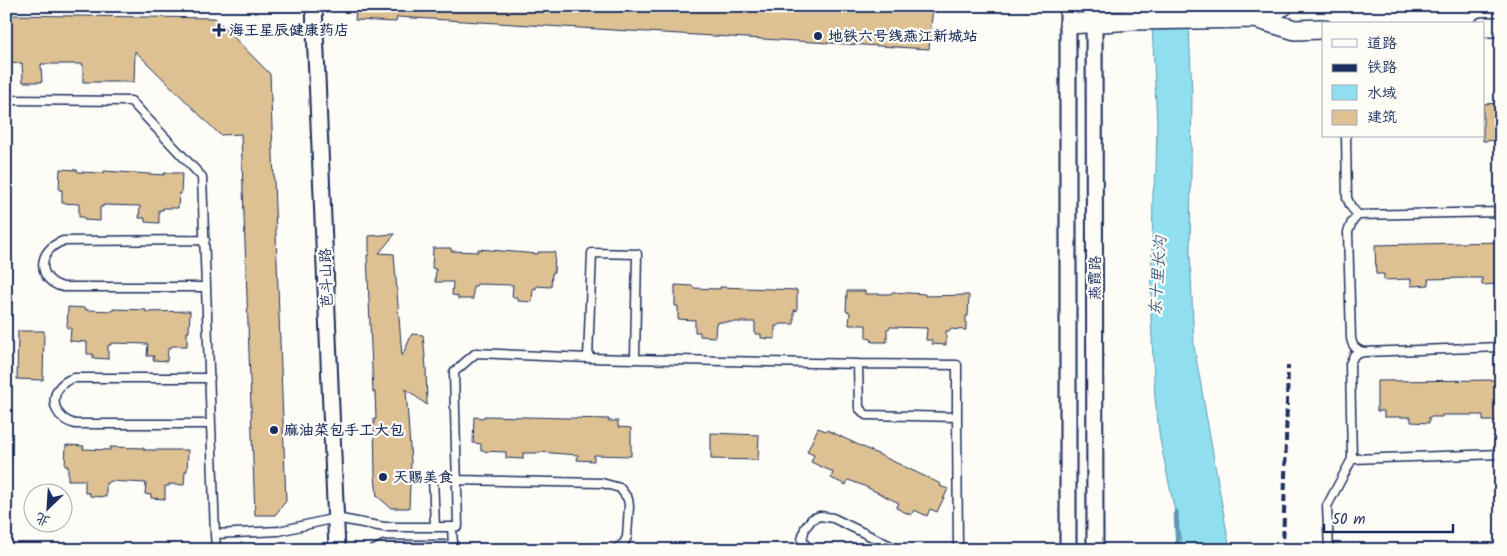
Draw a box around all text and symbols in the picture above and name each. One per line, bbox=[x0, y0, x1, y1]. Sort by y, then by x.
place label: 海王星辰健康药店 bbox=[229, 19, 349, 43]
legend bbox=[1322, 22, 1484, 138]
marker: 海王星辰健康药店 bbox=[213, 24, 225, 36]
place label: 地铁六号线燕江新城站 bbox=[828, 25, 978, 49]
marker: 地铁六号线燕江新城站 bbox=[812, 30, 824, 42]
text: 道路 bbox=[1367, 32, 1397, 56]
text: 铁路 bbox=[1367, 56, 1397, 80]
text: 水域 bbox=[1367, 82, 1397, 106]
text: 建筑 bbox=[1367, 106, 1397, 130]
water label: 东十里长沟 bbox=[1143, 233, 1174, 317]
street label: 芭斗山路 bbox=[314, 248, 340, 308]
street label: 燕霞路 bbox=[1084, 255, 1108, 301]
place label: 麻油菜包手工大包 bbox=[284, 419, 404, 443]
marker: 麻油菜包手工大包 bbox=[268, 424, 280, 436]
place label: 天赐美食 bbox=[393, 466, 453, 490]
marker: 天赐美食 bbox=[377, 471, 389, 483]
north arrow bbox=[22, 484, 72, 534]
scale bar bbox=[1324, 501, 1453, 533]
text: 北 bbox=[32, 506, 54, 532]
text: 50 m bbox=[1332, 508, 1366, 532]

